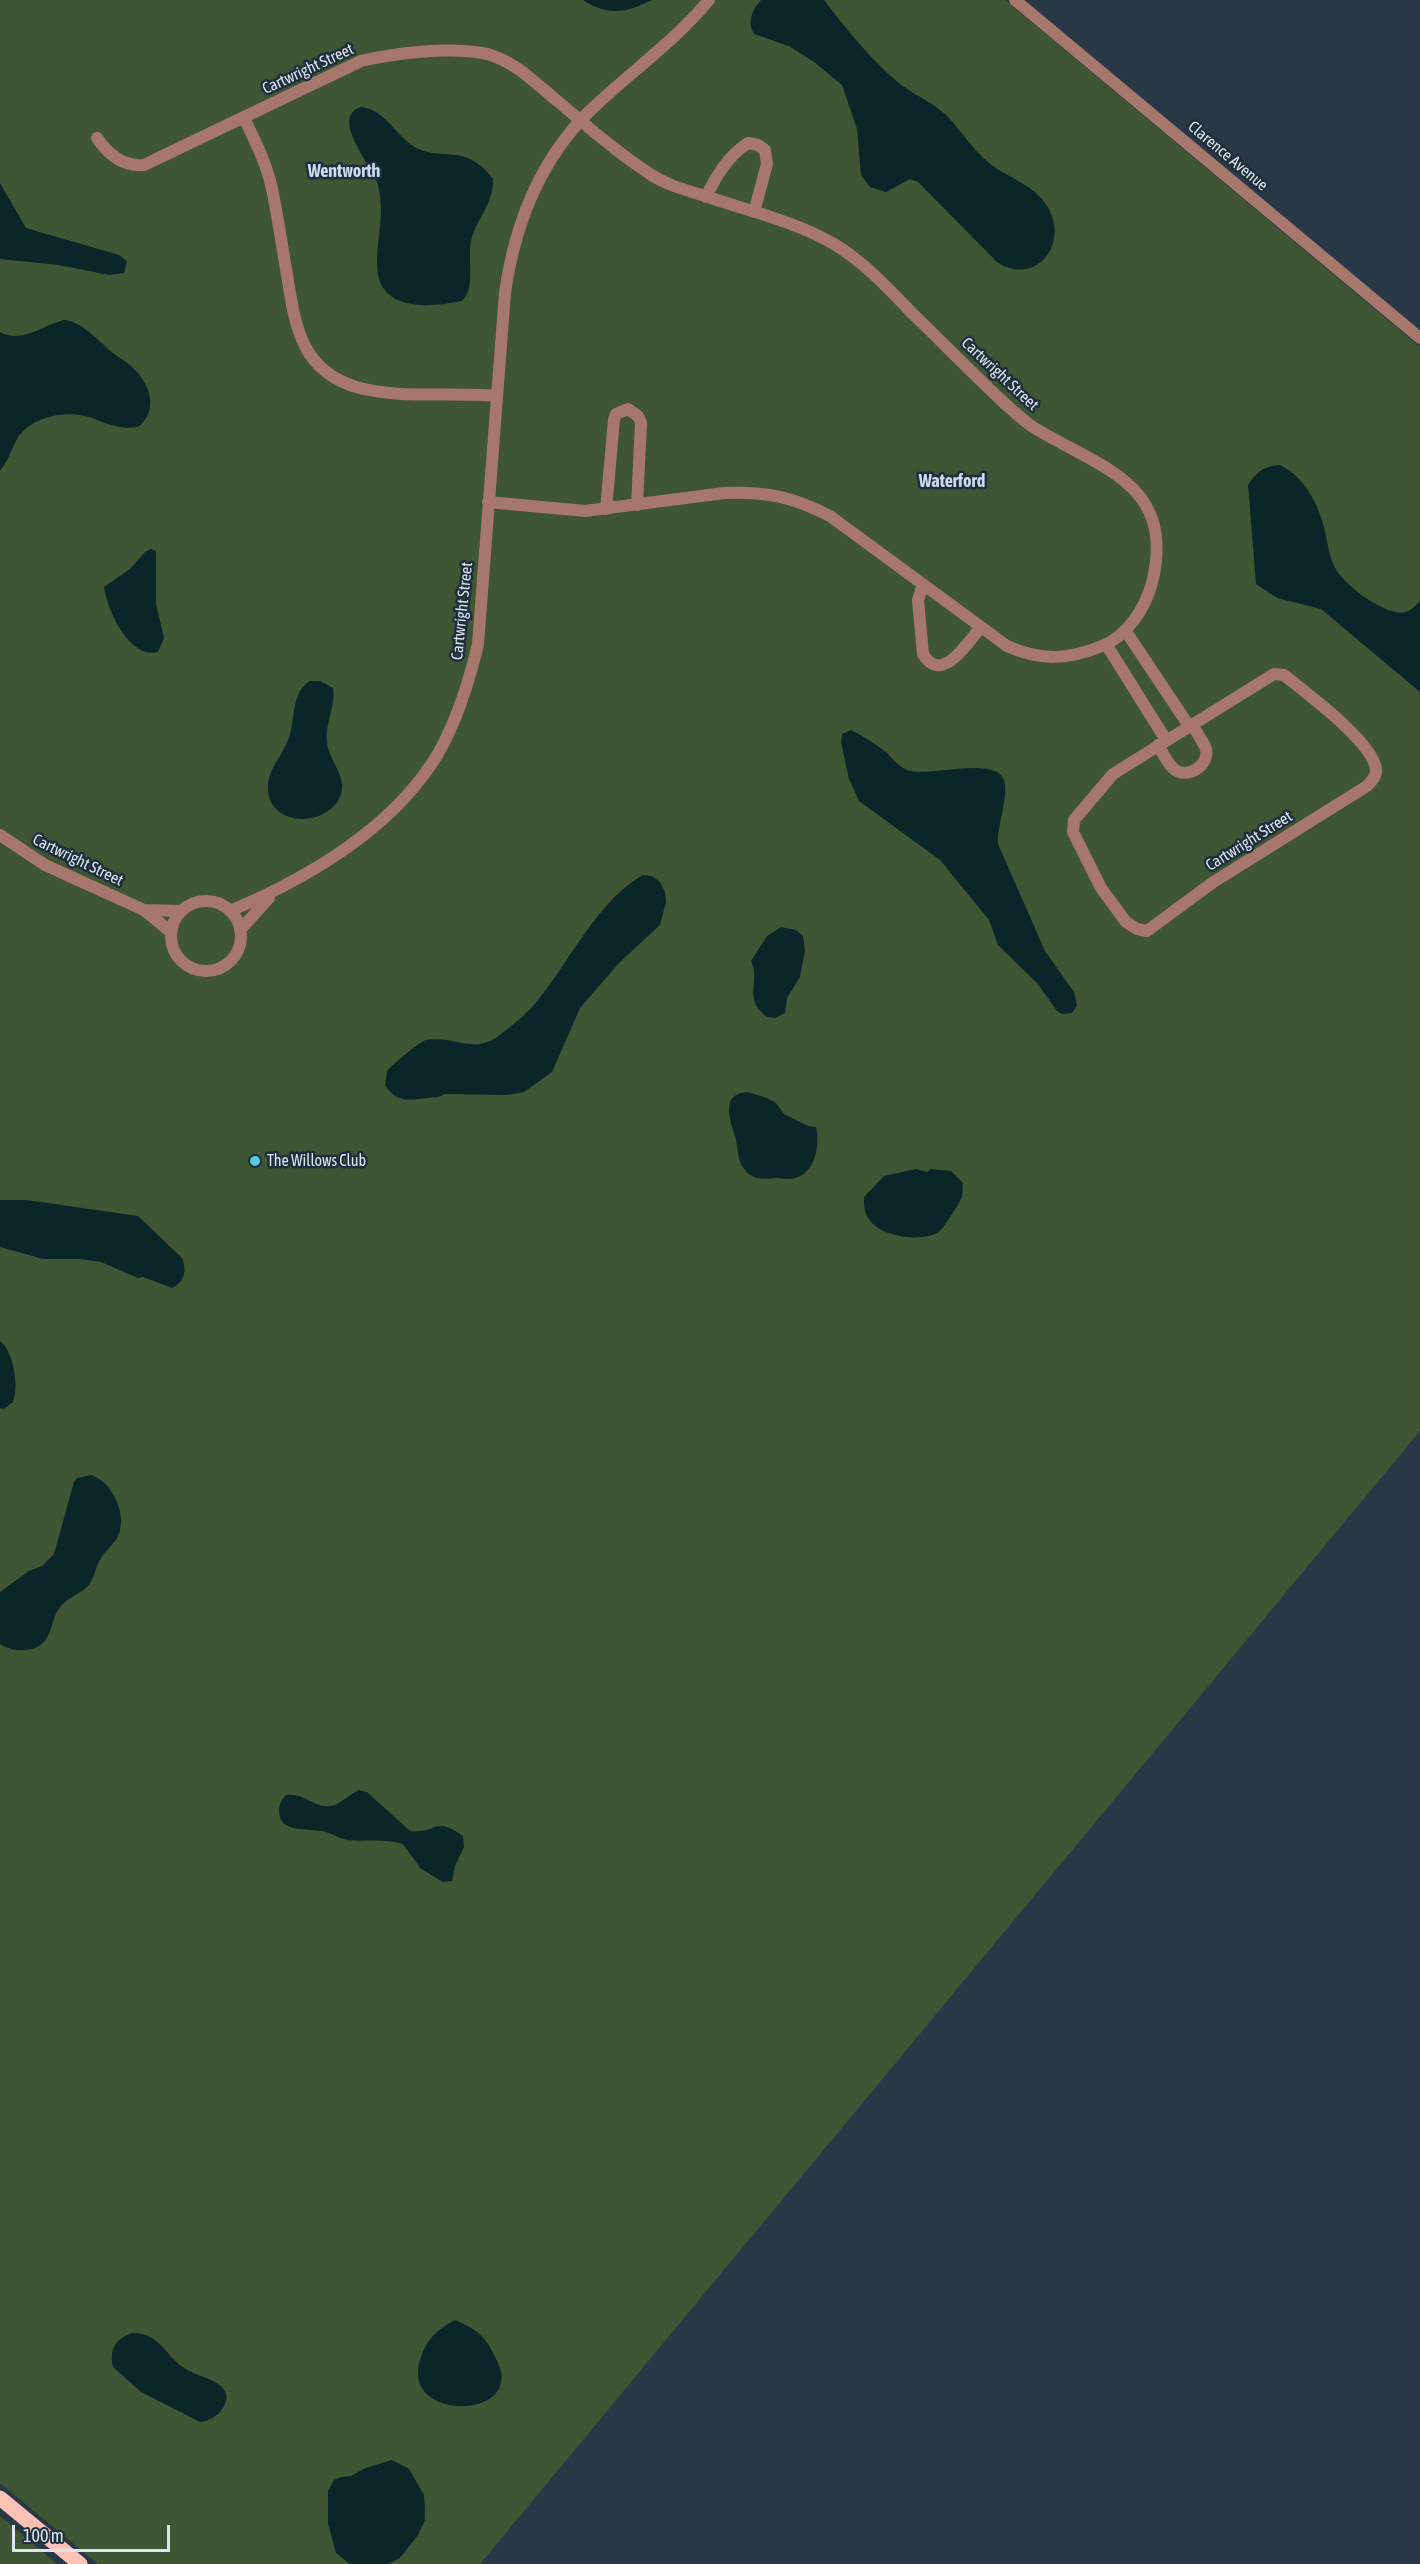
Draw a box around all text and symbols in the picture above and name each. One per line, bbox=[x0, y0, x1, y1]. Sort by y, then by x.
street label: Cartwright Street bbox=[259, 40, 357, 98]
street label: Clarence Avenue bbox=[1184, 117, 1272, 195]
district label: Wentworth bbox=[308, 160, 380, 182]
street label: Cartwright Street bbox=[958, 333, 1042, 415]
district label: Waterford bbox=[919, 470, 985, 492]
street label: Cartwright Street bbox=[447, 561, 477, 661]
street label: Cartwright Street bbox=[1202, 807, 1296, 875]
street label: Cartwright Street bbox=[30, 830, 126, 890]
place label: The Willows Club bbox=[267, 1151, 366, 1171]
marker: The Willows Club bbox=[248, 1154, 262, 1168]
scale bar bbox=[15, 2513, 172, 2551]
text: 100 m bbox=[23, 2525, 64, 2546]

